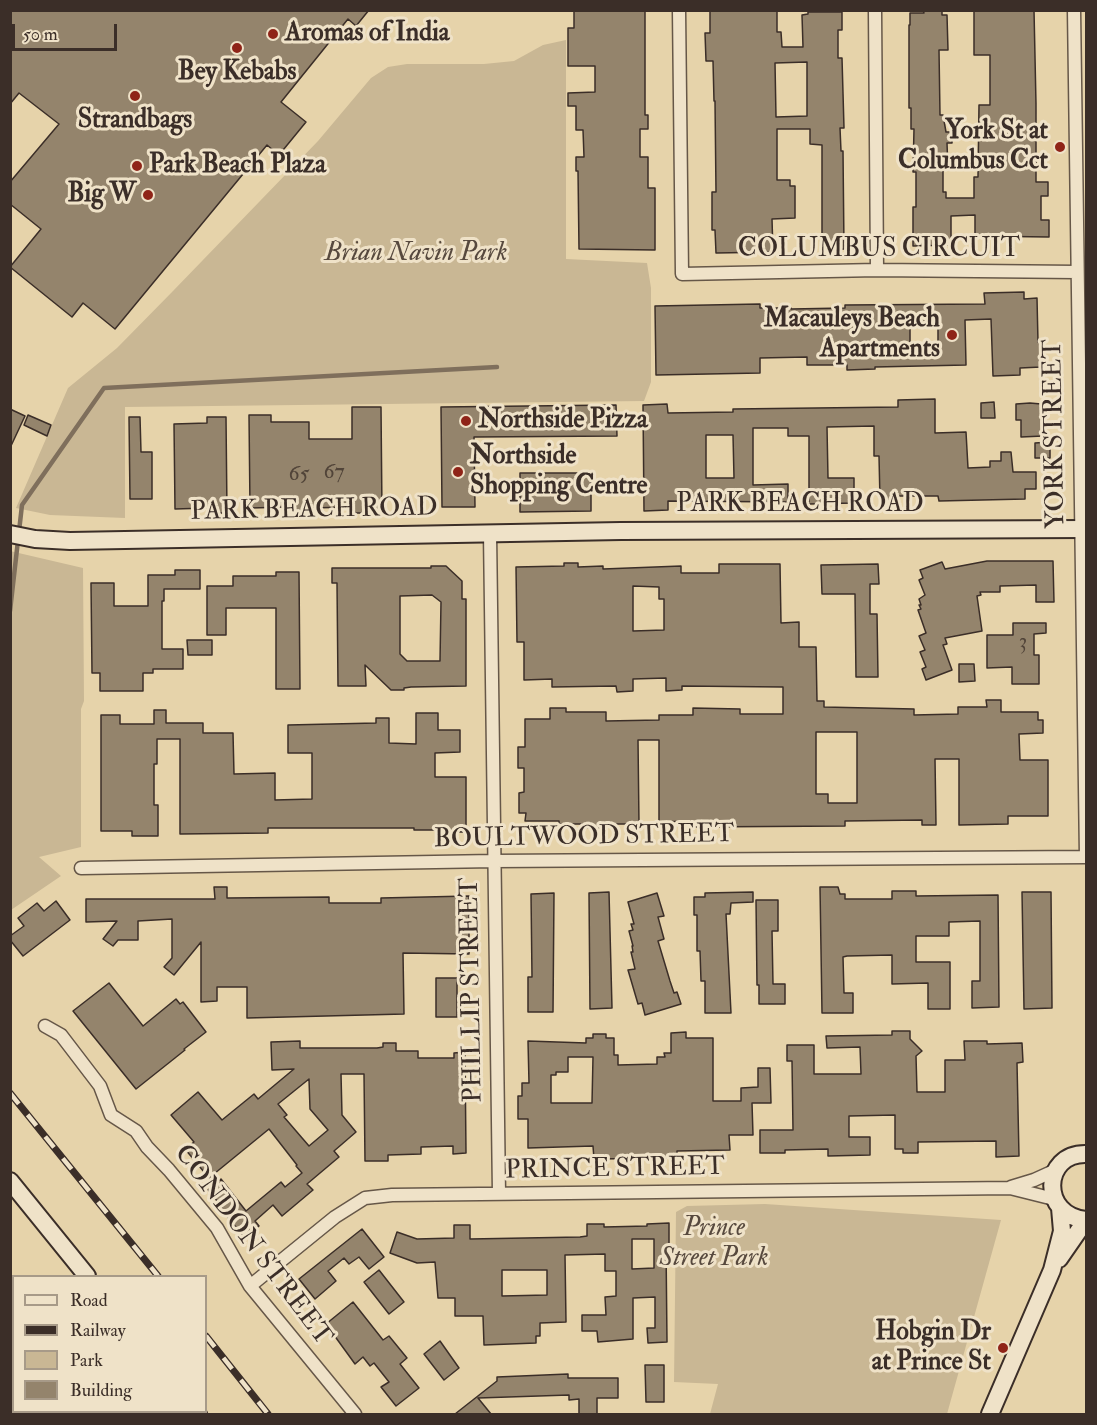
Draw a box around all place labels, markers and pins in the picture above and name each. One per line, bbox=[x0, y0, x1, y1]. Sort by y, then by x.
place label: Aromas of India bbox=[285, 18, 450, 50]
marker: Aromas of India bbox=[266, 27, 280, 41]
marker: Bey Kebabs bbox=[230, 41, 244, 55]
place label: Bey Kebabs bbox=[178, 57, 296, 89]
marker: Strandbags bbox=[128, 89, 142, 103]
place label: Strandbags bbox=[78, 105, 192, 137]
place label: York St at Columbus Cct bbox=[898, 116, 1048, 178]
marker: York St at Columbus Cct bbox=[1053, 140, 1067, 154]
place label: Park Beach Plaza bbox=[149, 150, 326, 182]
marker: Park Beach Plaza bbox=[130, 159, 144, 173]
place label: Big W bbox=[67, 179, 136, 211]
marker: Big W bbox=[141, 188, 155, 202]
place label: Macauleys Beach Apartments bbox=[764, 304, 940, 366]
marker: Macauleys Beach Apartments bbox=[945, 328, 959, 342]
place label: Northside Pizza bbox=[478, 405, 648, 437]
marker: Northside Pizza bbox=[459, 414, 473, 428]
place label: Northside Shopping Centre bbox=[470, 441, 647, 502]
marker: Northside Shopping Centre bbox=[451, 465, 465, 479]
place label: Hobgin Dr at Prince St bbox=[872, 1317, 991, 1378]
marker: Hobgin Dr at Prince St bbox=[996, 1341, 1010, 1355]

